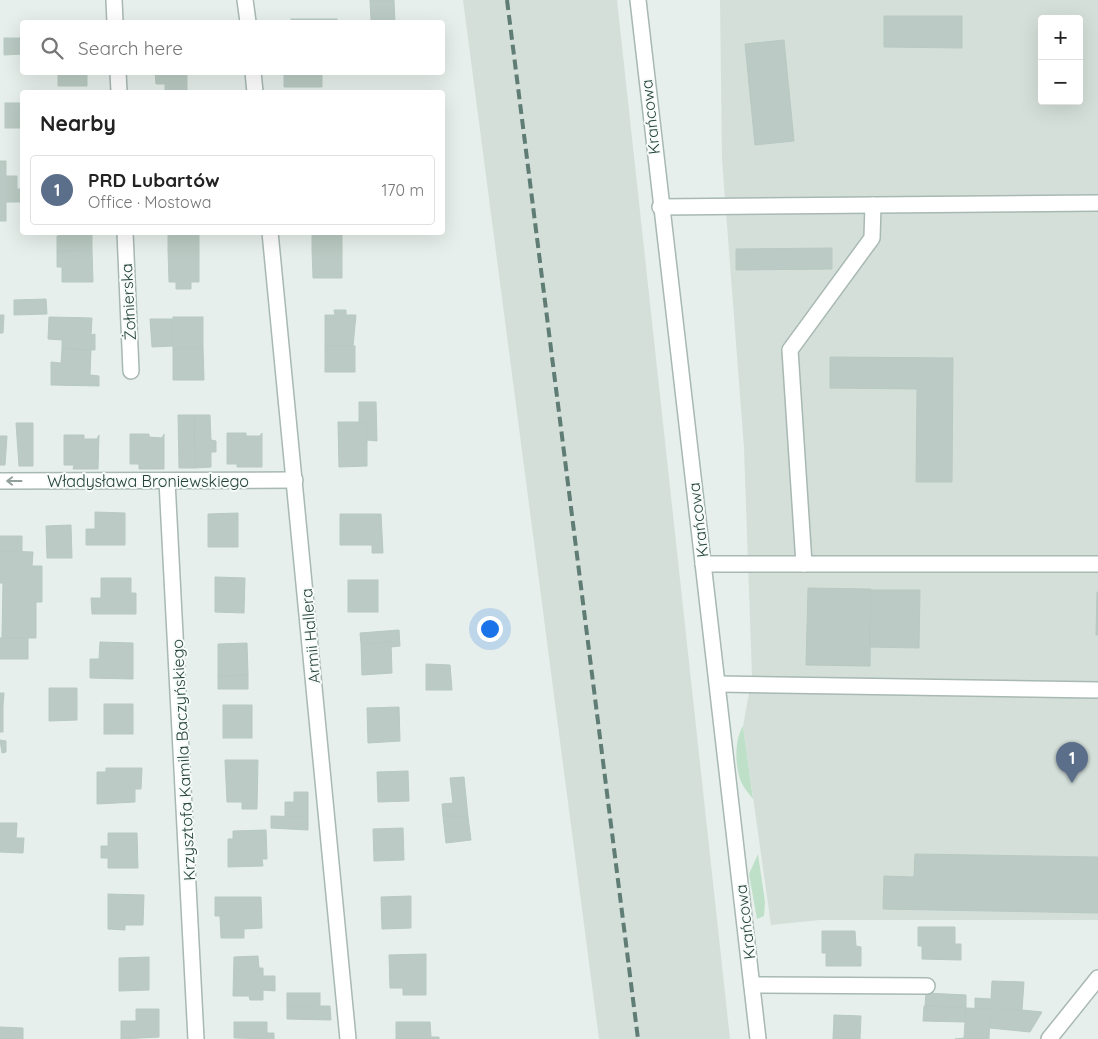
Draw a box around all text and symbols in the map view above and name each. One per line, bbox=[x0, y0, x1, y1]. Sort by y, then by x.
map controls bbox=[1038, 15, 1083, 105]
button: + bbox=[1038, 15, 1083, 60]
search box bbox=[20, 20, 445, 75]
icon: search bbox=[38, 34, 66, 62]
text: Search here bbox=[78, 36, 183, 60]
button: − bbox=[1038, 60, 1083, 105]
street label: Krańcowa bbox=[636, 78, 664, 156]
text: Nearby bbox=[40, 110, 116, 136]
text: PRD Lubartów bbox=[88, 168, 220, 192]
text: 1 bbox=[54, 180, 60, 200]
text: 170 m bbox=[381, 180, 424, 200]
text: Office · Mostowa bbox=[88, 192, 212, 212]
street label: Żołnierska bbox=[116, 263, 140, 341]
street label: Władysława Broniewskiego bbox=[47, 471, 249, 491]
one-way arrow bbox=[6, 476, 22, 486]
street label: Krańcowa bbox=[683, 481, 713, 559]
street label: Armii Hallera bbox=[296, 588, 324, 684]
your location bbox=[477, 616, 503, 642]
street label: Krzysztofa Kamila Baczyńskiego bbox=[167, 639, 199, 881]
pin: 1 bbox=[1056, 742, 1088, 783]
street label: Krańcowa bbox=[730, 883, 760, 961]

